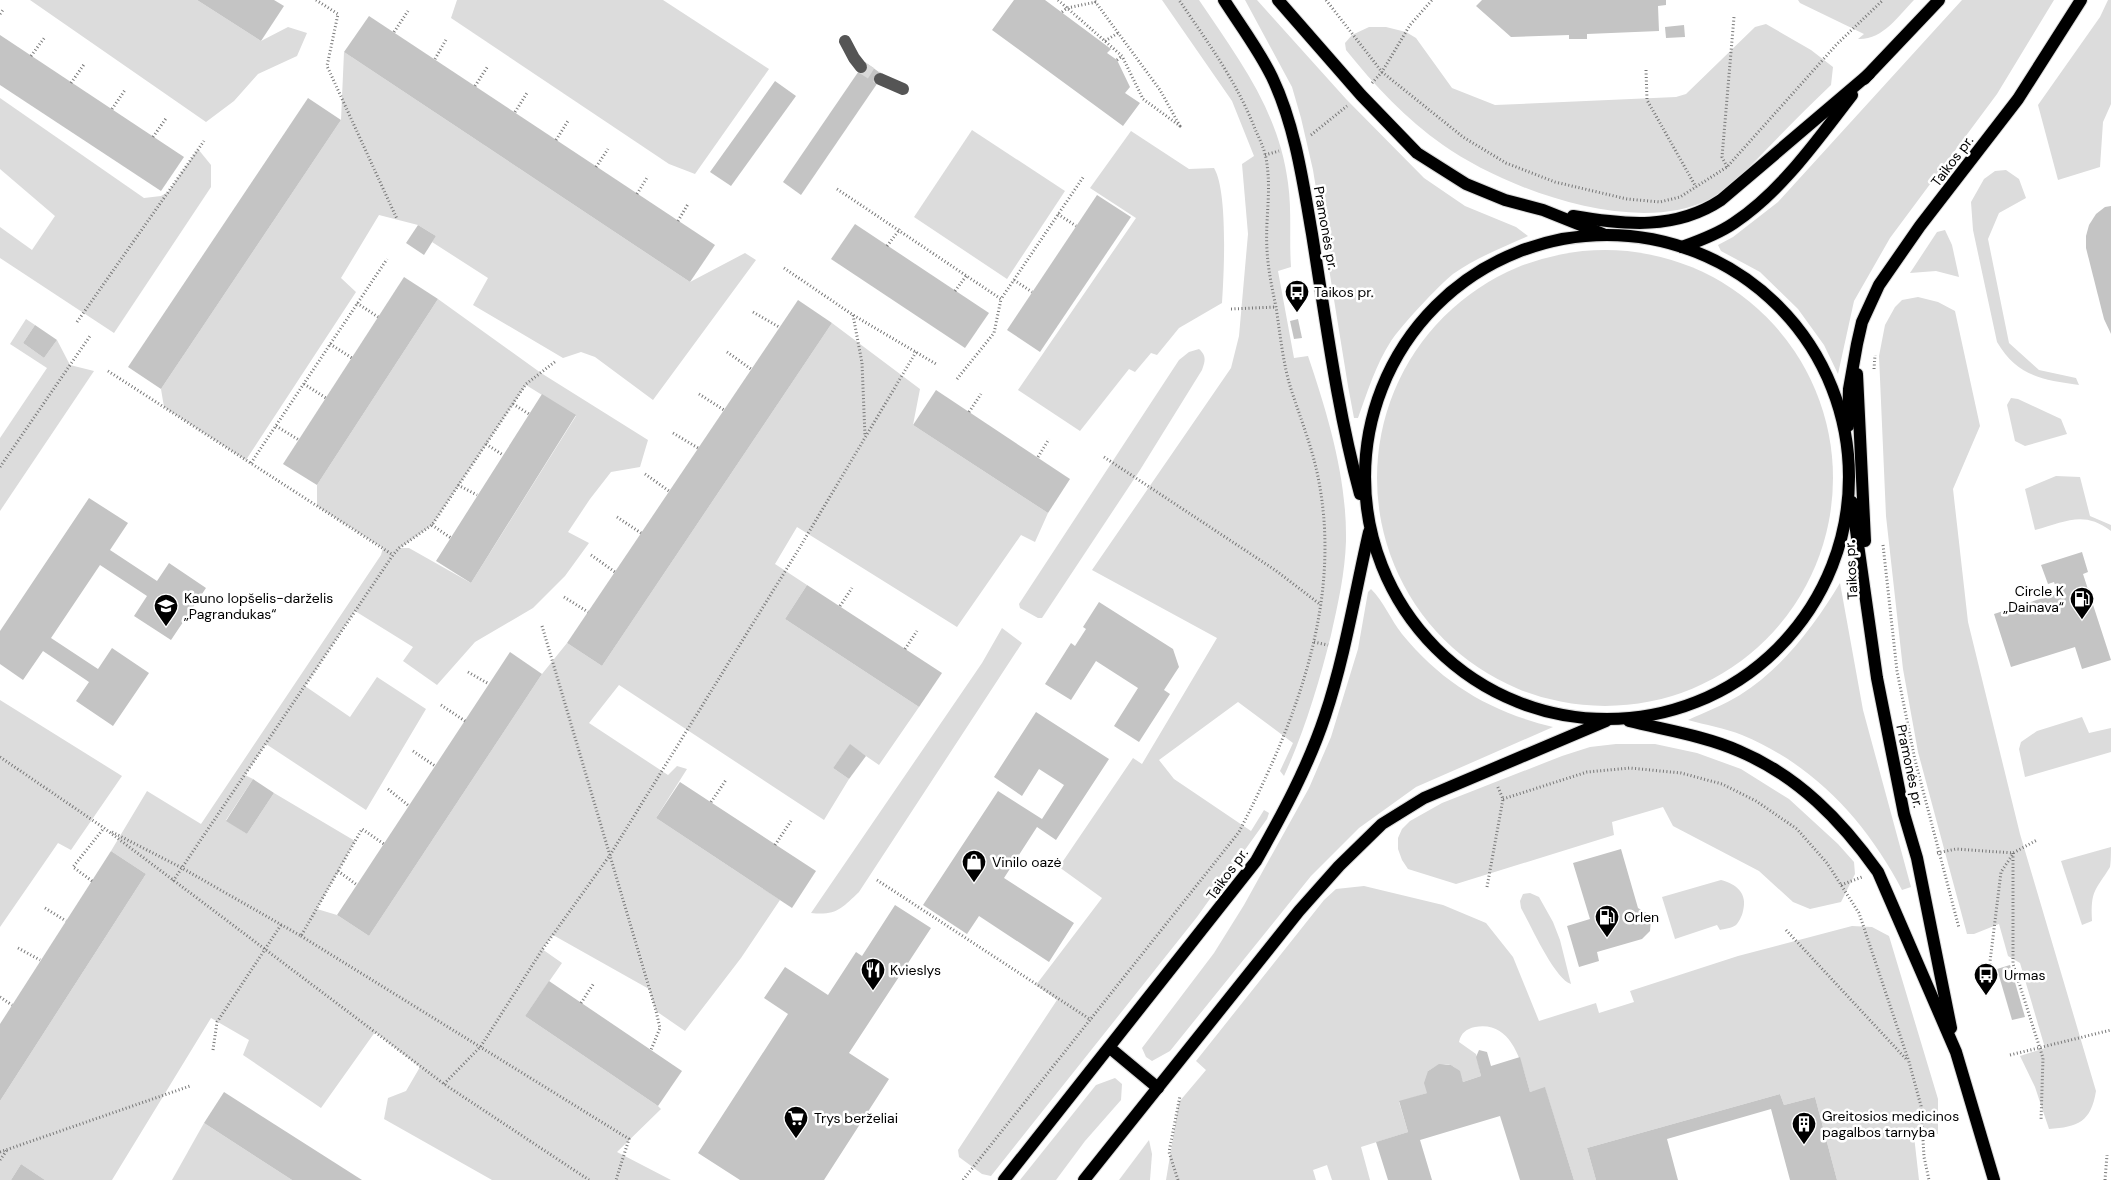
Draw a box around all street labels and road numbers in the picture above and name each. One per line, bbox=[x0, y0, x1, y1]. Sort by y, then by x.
street label: Taikos pr. bbox=[1927, 132, 1977, 190]
street label: Pramonės pr. bbox=[1310, 185, 1342, 271]
street label: Taikos pr. bbox=[1840, 540, 1862, 600]
street label: Pramonės pr. bbox=[1892, 723, 1928, 809]
street label: Taikos pr. bbox=[1202, 844, 1252, 903]

